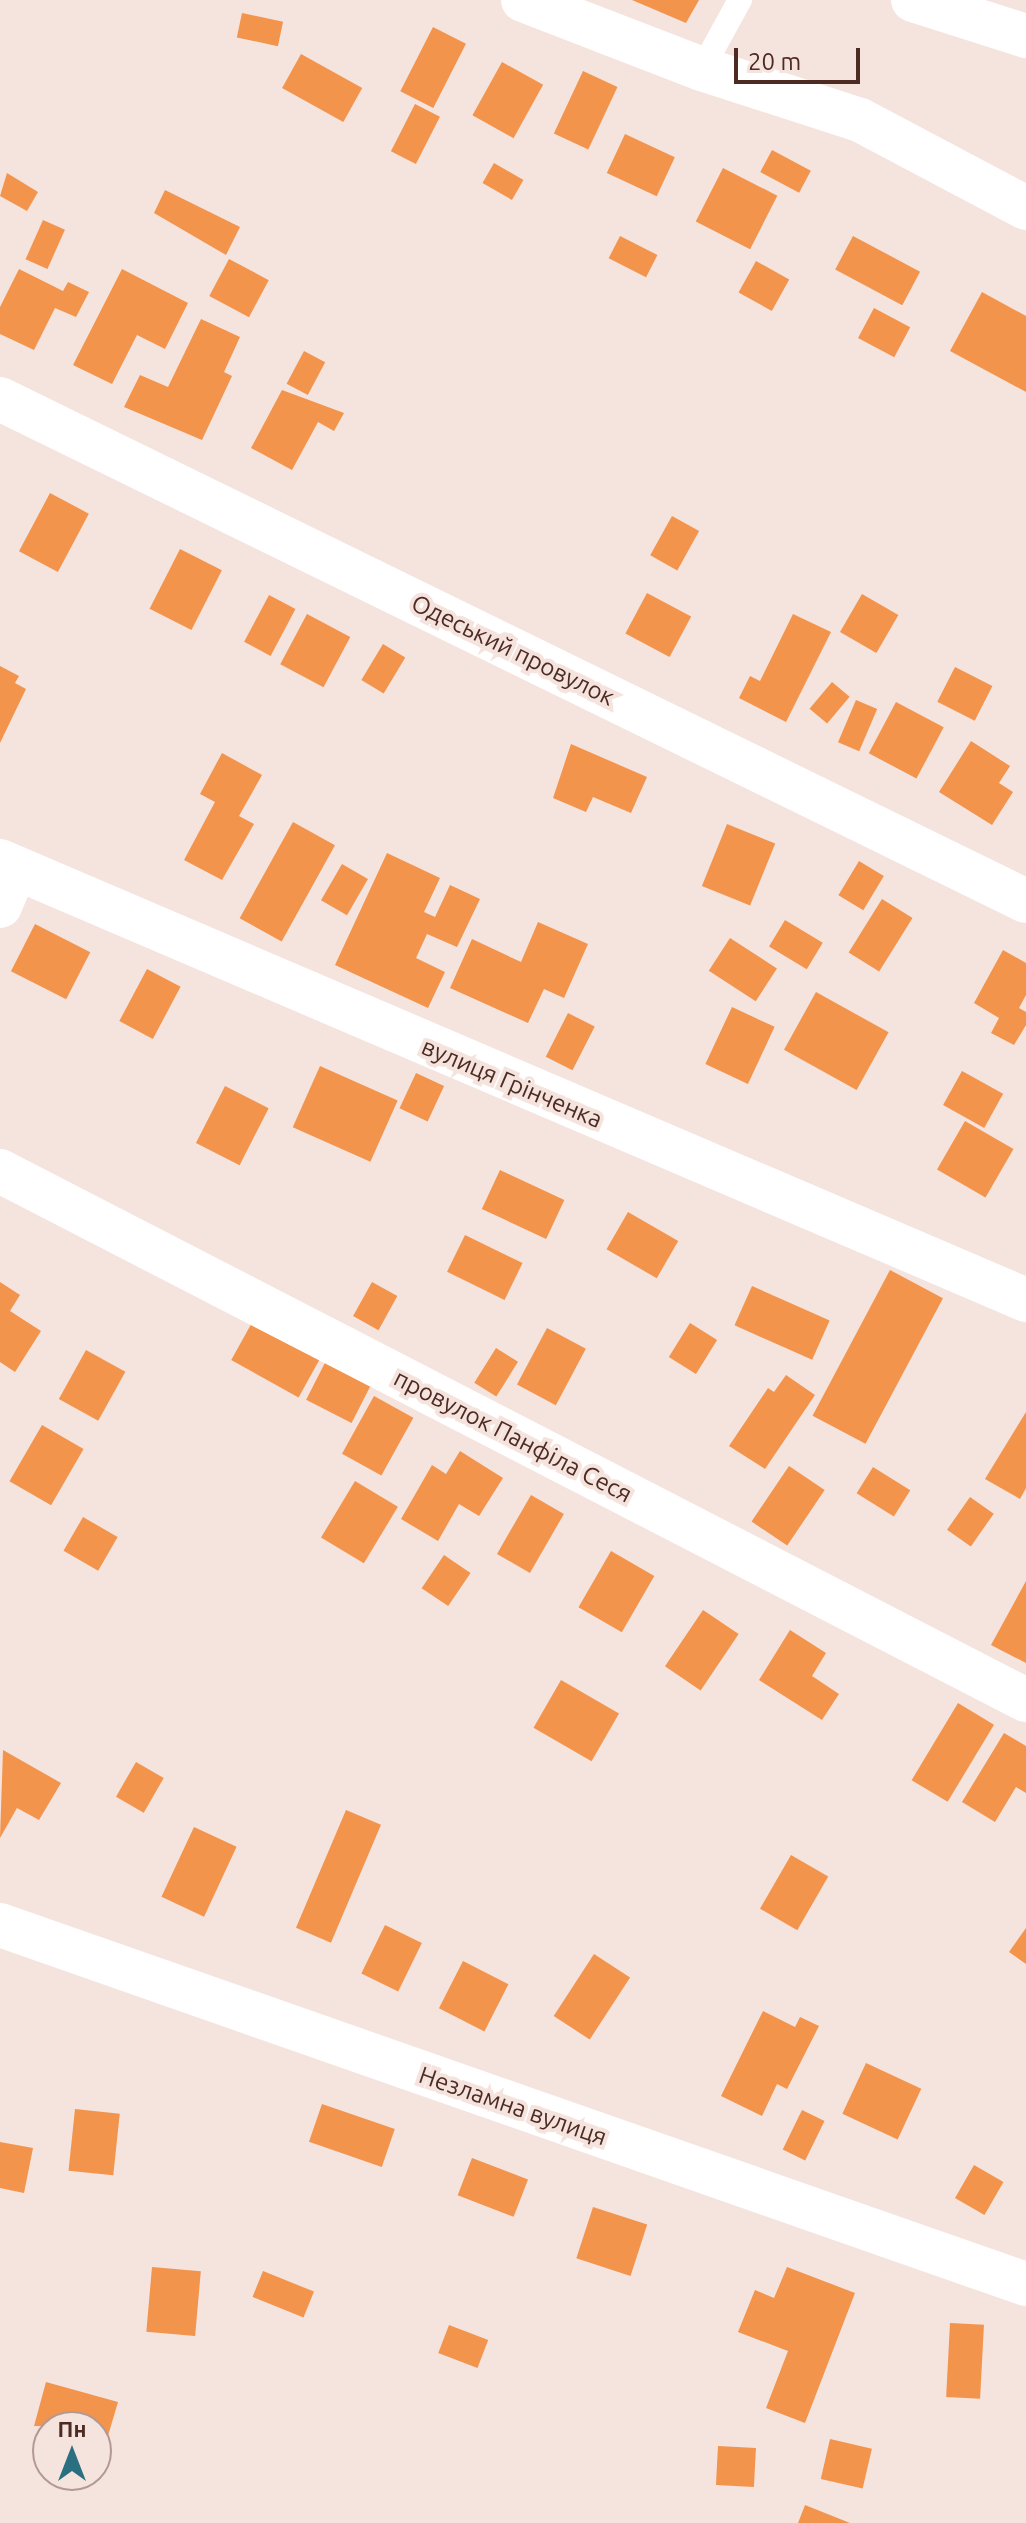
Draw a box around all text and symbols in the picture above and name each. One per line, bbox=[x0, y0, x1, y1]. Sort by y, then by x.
scale bar bbox=[738, 32, 864, 82]
text: 20 m bbox=[748, 48, 801, 75]
street label: Одеський провулок bbox=[407, 588, 619, 712]
street label: вулиця Грінченка bbox=[417, 1032, 607, 1134]
street label: провулок Панфіла Сеся bbox=[389, 1363, 637, 1509]
street label: Незламна вулиця bbox=[415, 2060, 611, 2152]
north arrow bbox=[32, 2411, 112, 2491]
text: Пн bbox=[58, 2416, 86, 2441]

